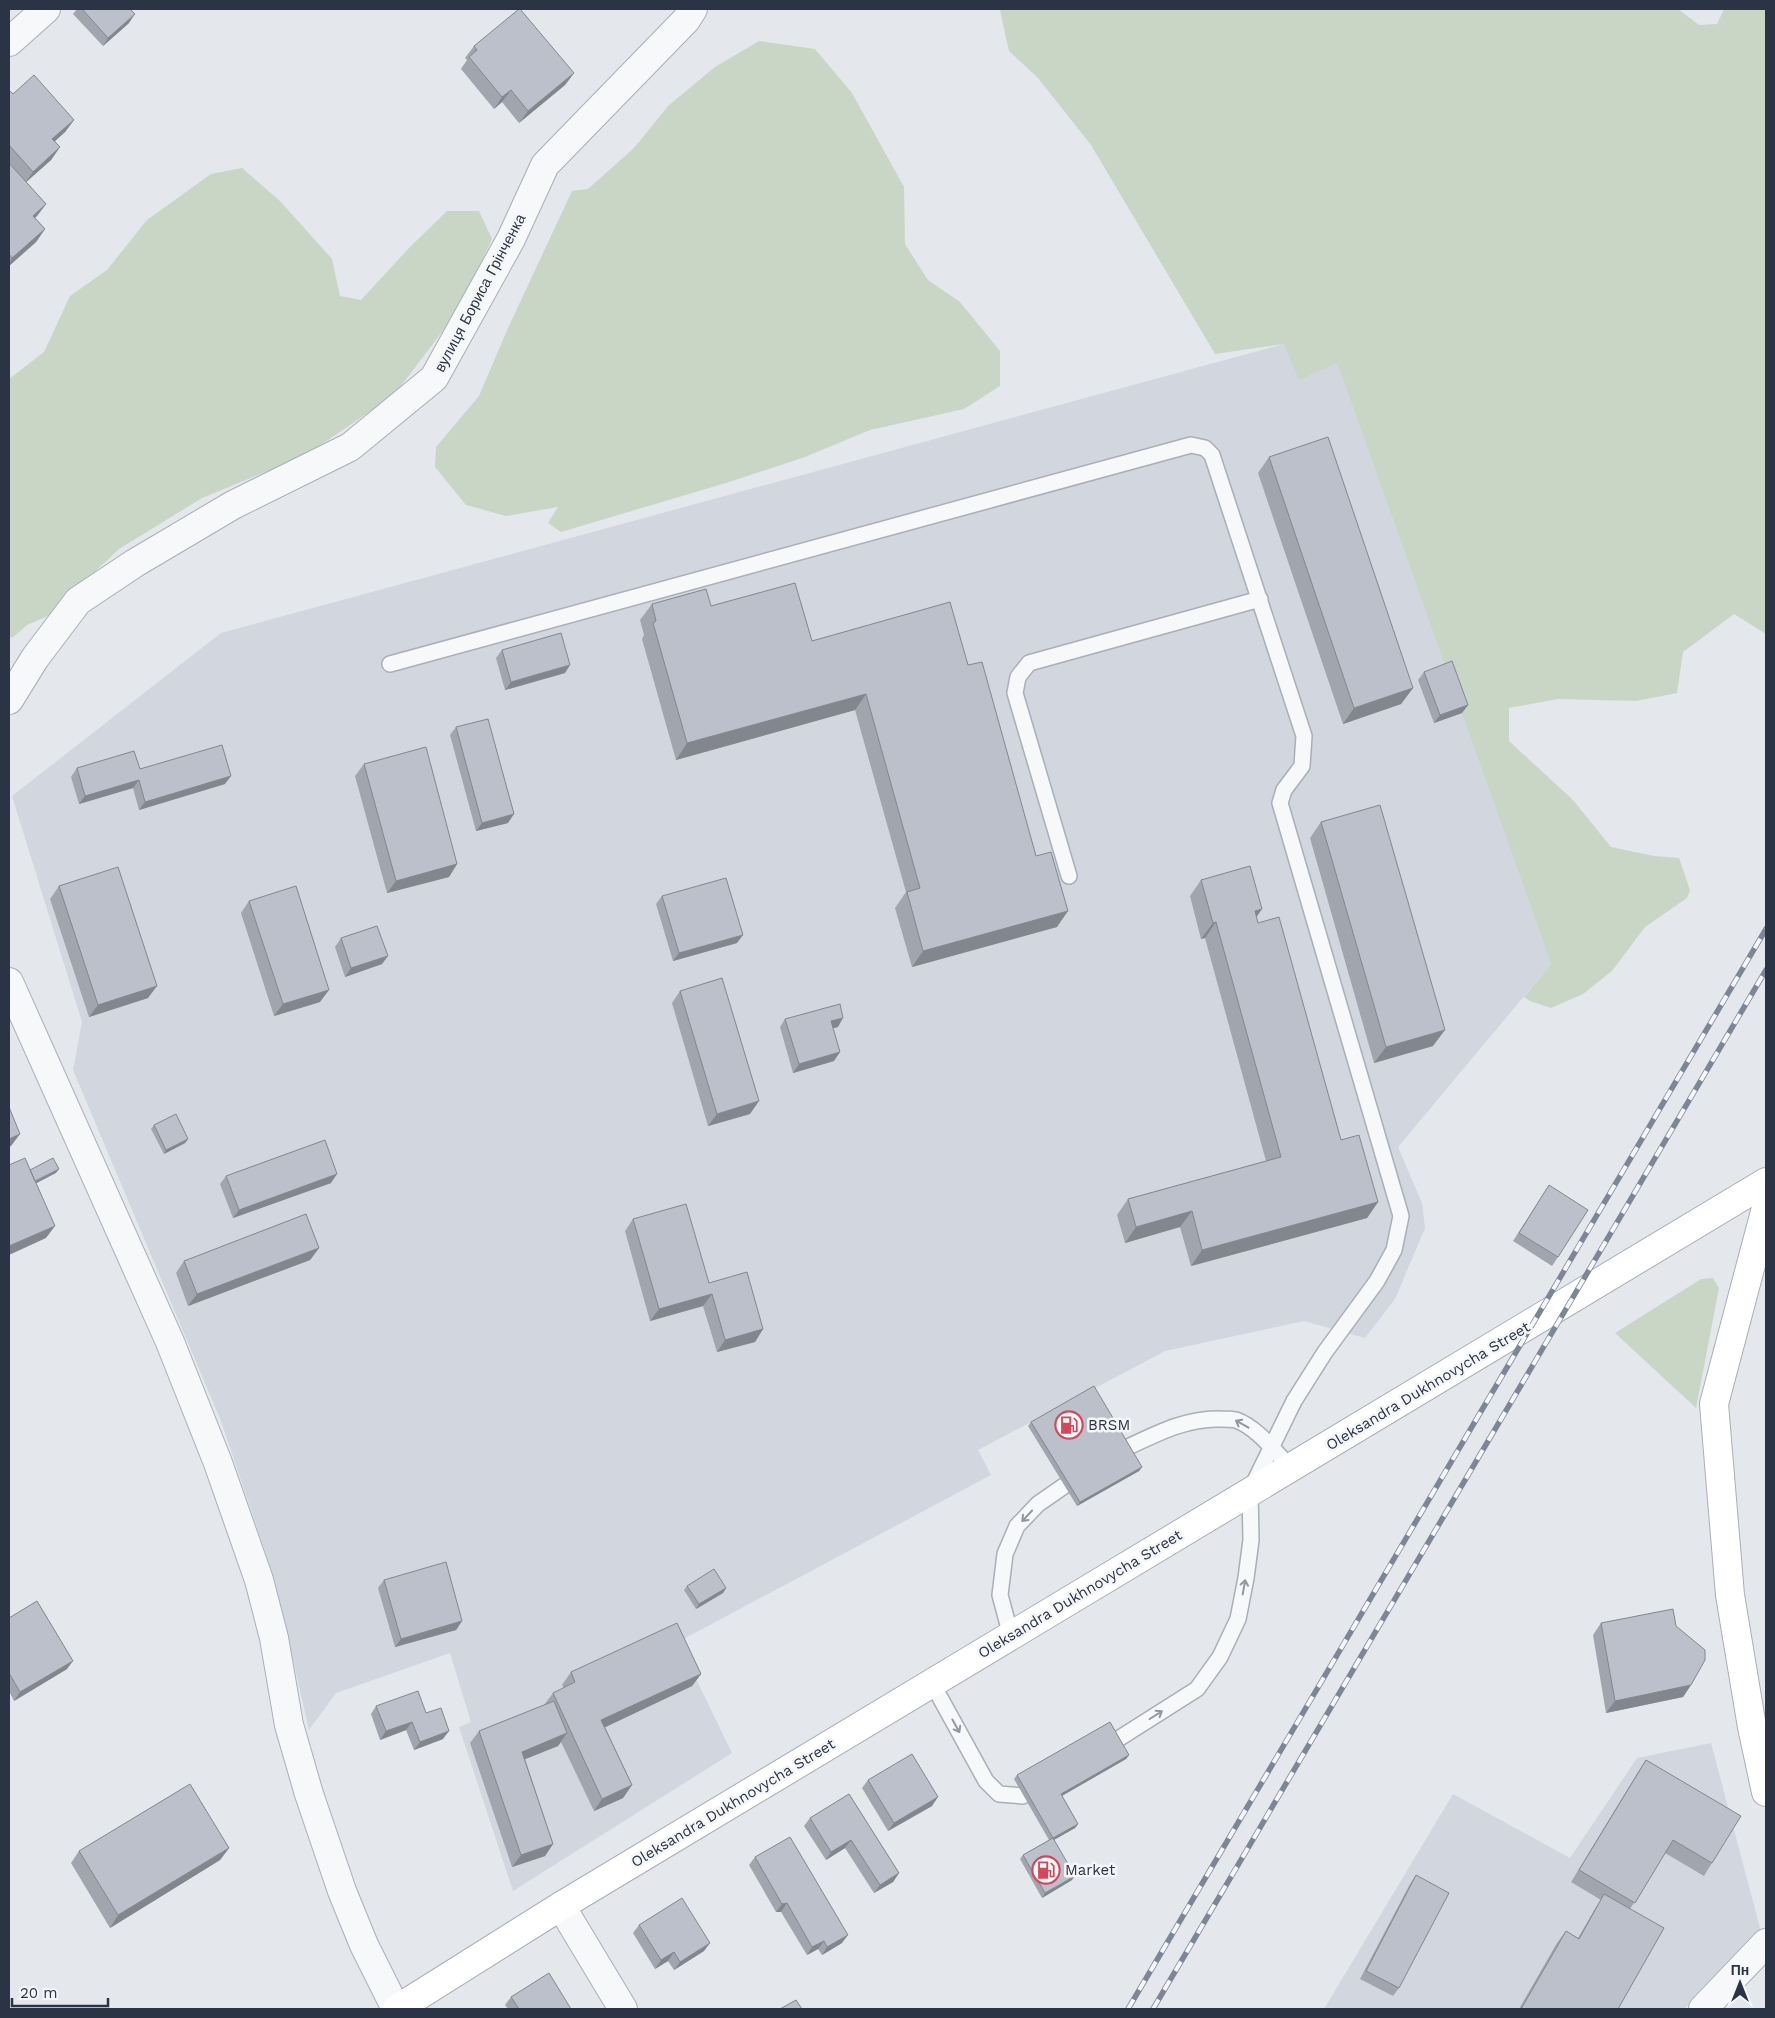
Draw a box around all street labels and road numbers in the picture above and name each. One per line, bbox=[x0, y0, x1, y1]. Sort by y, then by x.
street label: вулиця Бориса Грінченка bbox=[431, 210, 530, 375]
street label: Oleksandra Dukhnovycha Street bbox=[1323, 1317, 1534, 1454]
street label: Oleksandra Dukhnovycha Street bbox=[975, 1525, 1186, 1662]
street label: Oleksandra Dukhnovycha Street bbox=[628, 1734, 839, 1871]

